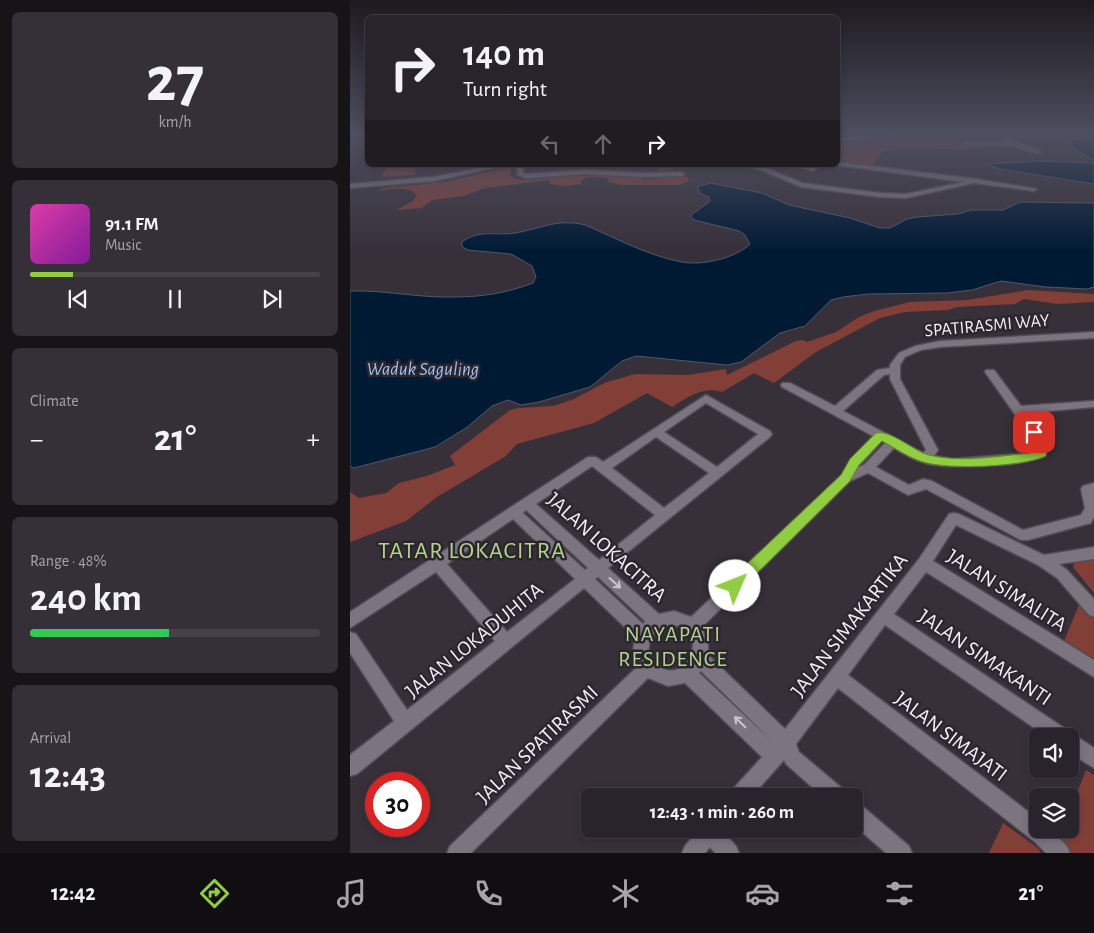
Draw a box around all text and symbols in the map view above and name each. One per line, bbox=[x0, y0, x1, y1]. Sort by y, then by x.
icon: right bbox=[380, 35, 445, 100]
text: 140 m bbox=[463, 37, 545, 72]
text: 27 bbox=[146, 48, 204, 113]
text: Turn right bbox=[463, 78, 547, 100]
text: km/h bbox=[158, 114, 192, 130]
icon: left bbox=[536, 130, 564, 158]
icon: ahead bbox=[589, 130, 617, 158]
icon: right bbox=[642, 130, 670, 158]
text: 91.1 FM bbox=[105, 215, 159, 234]
text: Music bbox=[105, 237, 141, 253]
icon: previous bbox=[64, 285, 92, 313]
icon: pause bbox=[161, 285, 189, 313]
icon: next bbox=[258, 285, 286, 313]
street label: SPATIRASMI WAY bbox=[924, 312, 1051, 340]
water label: Waduk Saguling bbox=[367, 360, 479, 379]
text: Climate bbox=[30, 393, 79, 409]
pin bbox=[1013, 411, 1055, 453]
icon: arrive bbox=[1020, 418, 1048, 446]
text: 21° bbox=[154, 420, 196, 458]
text: − bbox=[30, 426, 43, 454]
text: + bbox=[307, 426, 320, 454]
street label: JALAN LOKACITRA bbox=[543, 489, 670, 606]
district label: TATAR LOKACITRA bbox=[378, 539, 566, 563]
street label: JALAN SIMALITA bbox=[943, 545, 1070, 636]
street label: JALAN SIMAKARTIKA bbox=[787, 550, 912, 701]
text: Range · 48% bbox=[30, 553, 107, 569]
position arrow bbox=[708, 559, 760, 611]
one-way arrow bbox=[608, 577, 621, 589]
street label: JALAN LOKADUHITA bbox=[402, 579, 547, 702]
text: 240 km bbox=[30, 580, 142, 618]
street label: JALAN SIMAKANTI bbox=[915, 605, 1055, 710]
district label: NAYAPATI RESIDENCE bbox=[618, 623, 728, 670]
street label: JALAN SPATIRASMI bbox=[473, 681, 602, 807]
street label: JALAN SIMAJATI bbox=[890, 687, 1011, 785]
one-way arrow bbox=[734, 716, 747, 728]
map controls bbox=[1029, 728, 1079, 838]
button: sound bbox=[1029, 728, 1079, 778]
text: Arrival bbox=[30, 730, 71, 746]
text: 12:43 bbox=[30, 757, 106, 795]
speed limit sign: 30 bbox=[365, 772, 430, 837]
button: layers bbox=[1029, 788, 1079, 838]
text: 12:43 · 1 min · 260 m bbox=[650, 803, 794, 822]
icon: directions bbox=[197, 876, 232, 911]
icon: music bbox=[334, 876, 369, 911]
icon: phone bbox=[471, 876, 506, 911]
icon: climate bbox=[608, 876, 643, 911]
icon: car bbox=[745, 876, 780, 911]
icon: filters bbox=[882, 876, 917, 911]
text: 12:42 bbox=[51, 882, 96, 904]
text: 21° bbox=[1018, 882, 1043, 904]

